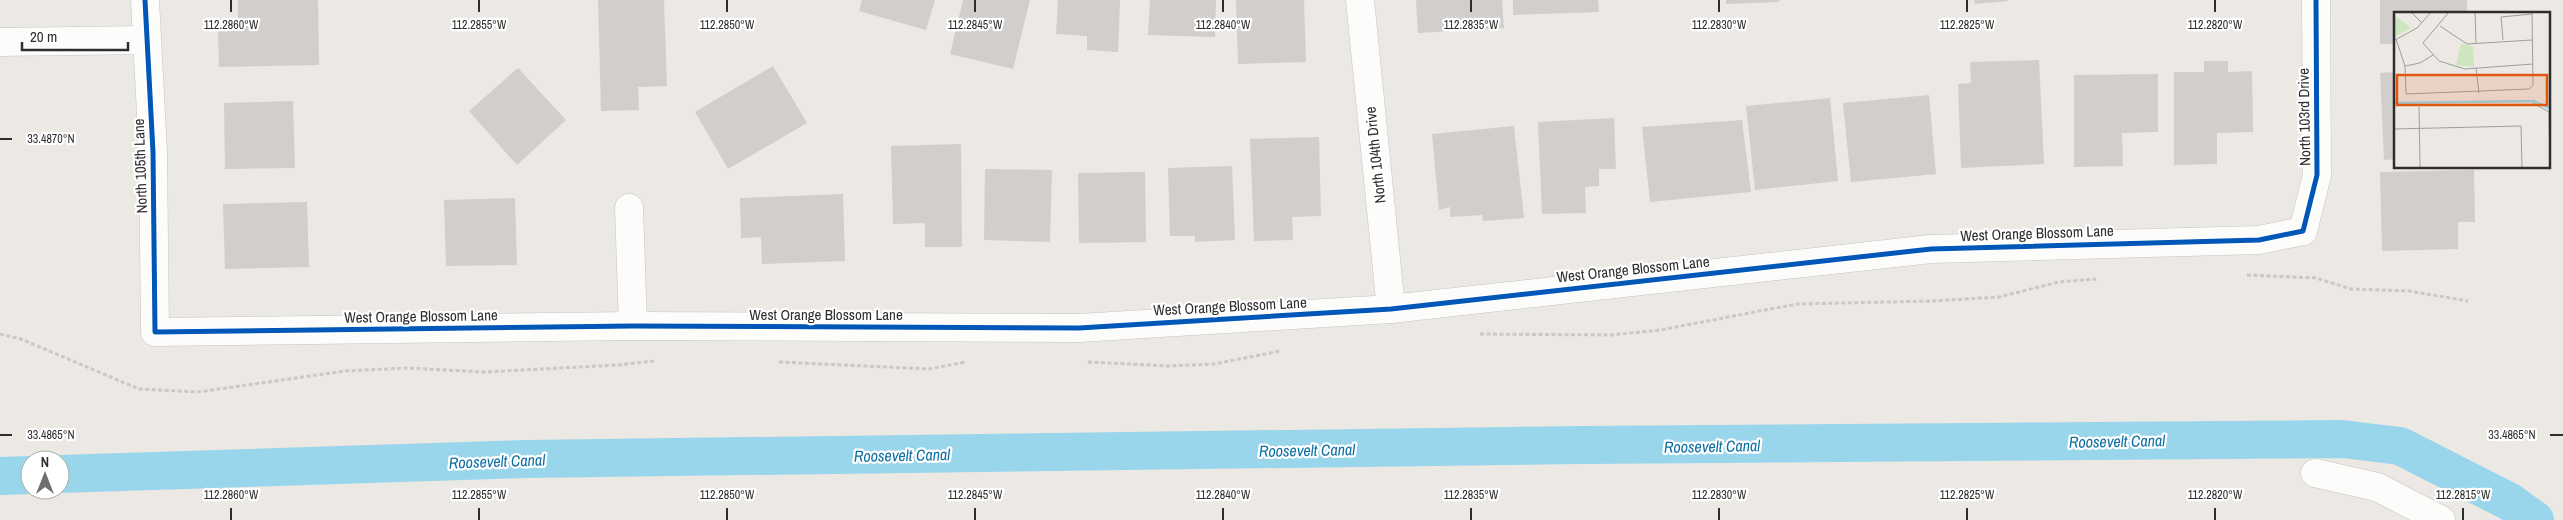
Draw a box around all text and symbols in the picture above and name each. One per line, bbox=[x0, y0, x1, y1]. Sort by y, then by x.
inset map bbox=[2394, 12, 2550, 169]
text: 112.2860°W bbox=[204, 17, 259, 33]
text: 112.2855°W bbox=[452, 17, 507, 33]
text: 112.2850°W bbox=[700, 17, 755, 33]
text: 112.2845°W bbox=[948, 17, 1003, 33]
text: 112.2840°W bbox=[1196, 17, 1251, 33]
text: 112.2835°W bbox=[1444, 17, 1499, 33]
text: 112.2830°W bbox=[1692, 17, 1747, 33]
text: 112.2825°W bbox=[1940, 17, 1995, 33]
text: 112.2820°W bbox=[2188, 17, 2243, 33]
scale bar bbox=[22, 20, 129, 52]
text: 20 m bbox=[30, 26, 57, 47]
street label: North 103rd Drive bbox=[2293, 68, 2315, 166]
street label: North 104th Drive bbox=[1359, 105, 1391, 204]
street label: North 105th Lane bbox=[128, 118, 152, 214]
text: 33.4870°N bbox=[27, 131, 75, 147]
street label: West Orange Blossom Lane bbox=[1960, 220, 2114, 246]
street label: West Orange Blossom Lane bbox=[1556, 251, 1711, 287]
street label: West Orange Blossom Lane bbox=[1153, 291, 1307, 321]
street label: West Orange Blossom Lane bbox=[344, 304, 498, 328]
street label: West Orange Blossom Lane bbox=[749, 304, 903, 325]
text: 33.4865°N bbox=[27, 427, 75, 443]
text: 33.4865°N bbox=[2488, 427, 2536, 443]
water label: Roosevelt Canal bbox=[2069, 429, 2166, 453]
water label: Roosevelt Canal bbox=[1664, 434, 1761, 458]
water label: Roosevelt Canal bbox=[1259, 438, 1356, 462]
water label: Roosevelt Canal bbox=[854, 443, 951, 467]
water label: Roosevelt Canal bbox=[449, 448, 547, 474]
north arrow bbox=[20, 450, 70, 500]
text: N bbox=[41, 453, 49, 471]
text: 112.2860°W bbox=[204, 487, 259, 503]
text: 112.2855°W bbox=[452, 487, 507, 503]
text: 112.2850°W bbox=[700, 487, 755, 503]
text: 112.2845°W bbox=[948, 487, 1003, 503]
text: 112.2840°W bbox=[1196, 487, 1251, 503]
text: 112.2835°W bbox=[1444, 487, 1499, 503]
text: 112.2830°W bbox=[1692, 487, 1747, 503]
text: 112.2825°W bbox=[1940, 487, 1995, 503]
text: 112.2820°W bbox=[2188, 487, 2243, 503]
text: 112.2815°W bbox=[2436, 487, 2491, 503]

